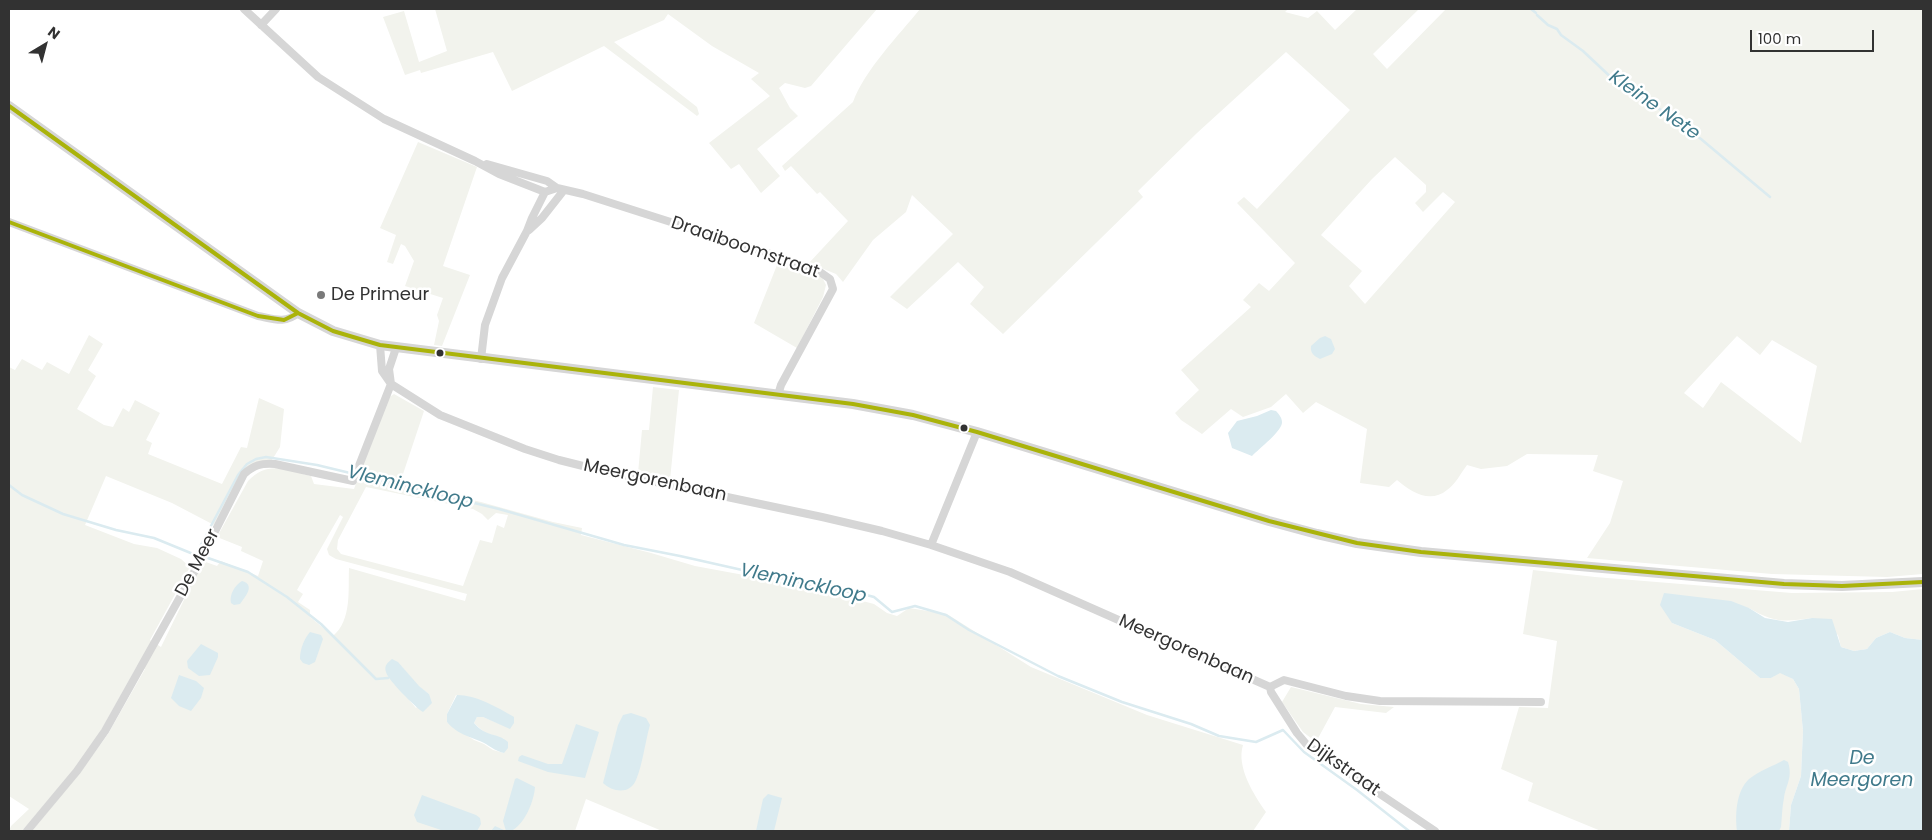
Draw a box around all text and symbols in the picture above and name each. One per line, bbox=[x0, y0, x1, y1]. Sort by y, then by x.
north arrow bbox=[20, 20, 70, 70]
scale bar bbox=[1752, 20, 1876, 52]
text: N bbox=[44, 22, 64, 44]
text: 100 m bbox=[1758, 28, 1801, 49]
water label: Kleine Nete bbox=[1604, 66, 1704, 146]
street label: Draaiboomstraat bbox=[668, 212, 822, 284]
place label: De Primeur bbox=[331, 284, 429, 306]
marker: De Primeur bbox=[315, 289, 327, 301]
unlabelled marker bbox=[435, 348, 445, 358]
unlabelled marker bbox=[959, 423, 969, 433]
street label: Meergorenbaan bbox=[582, 455, 728, 507]
water label: Vleminckloop bbox=[345, 461, 475, 515]
street label: De Meer bbox=[171, 526, 225, 600]
water label: Vleminckloop bbox=[738, 559, 868, 609]
street label: Meergorenbaan bbox=[1115, 611, 1257, 689]
street label: Dijkstraat bbox=[1302, 735, 1384, 801]
water label: De Meergoren bbox=[1810, 748, 1914, 792]

